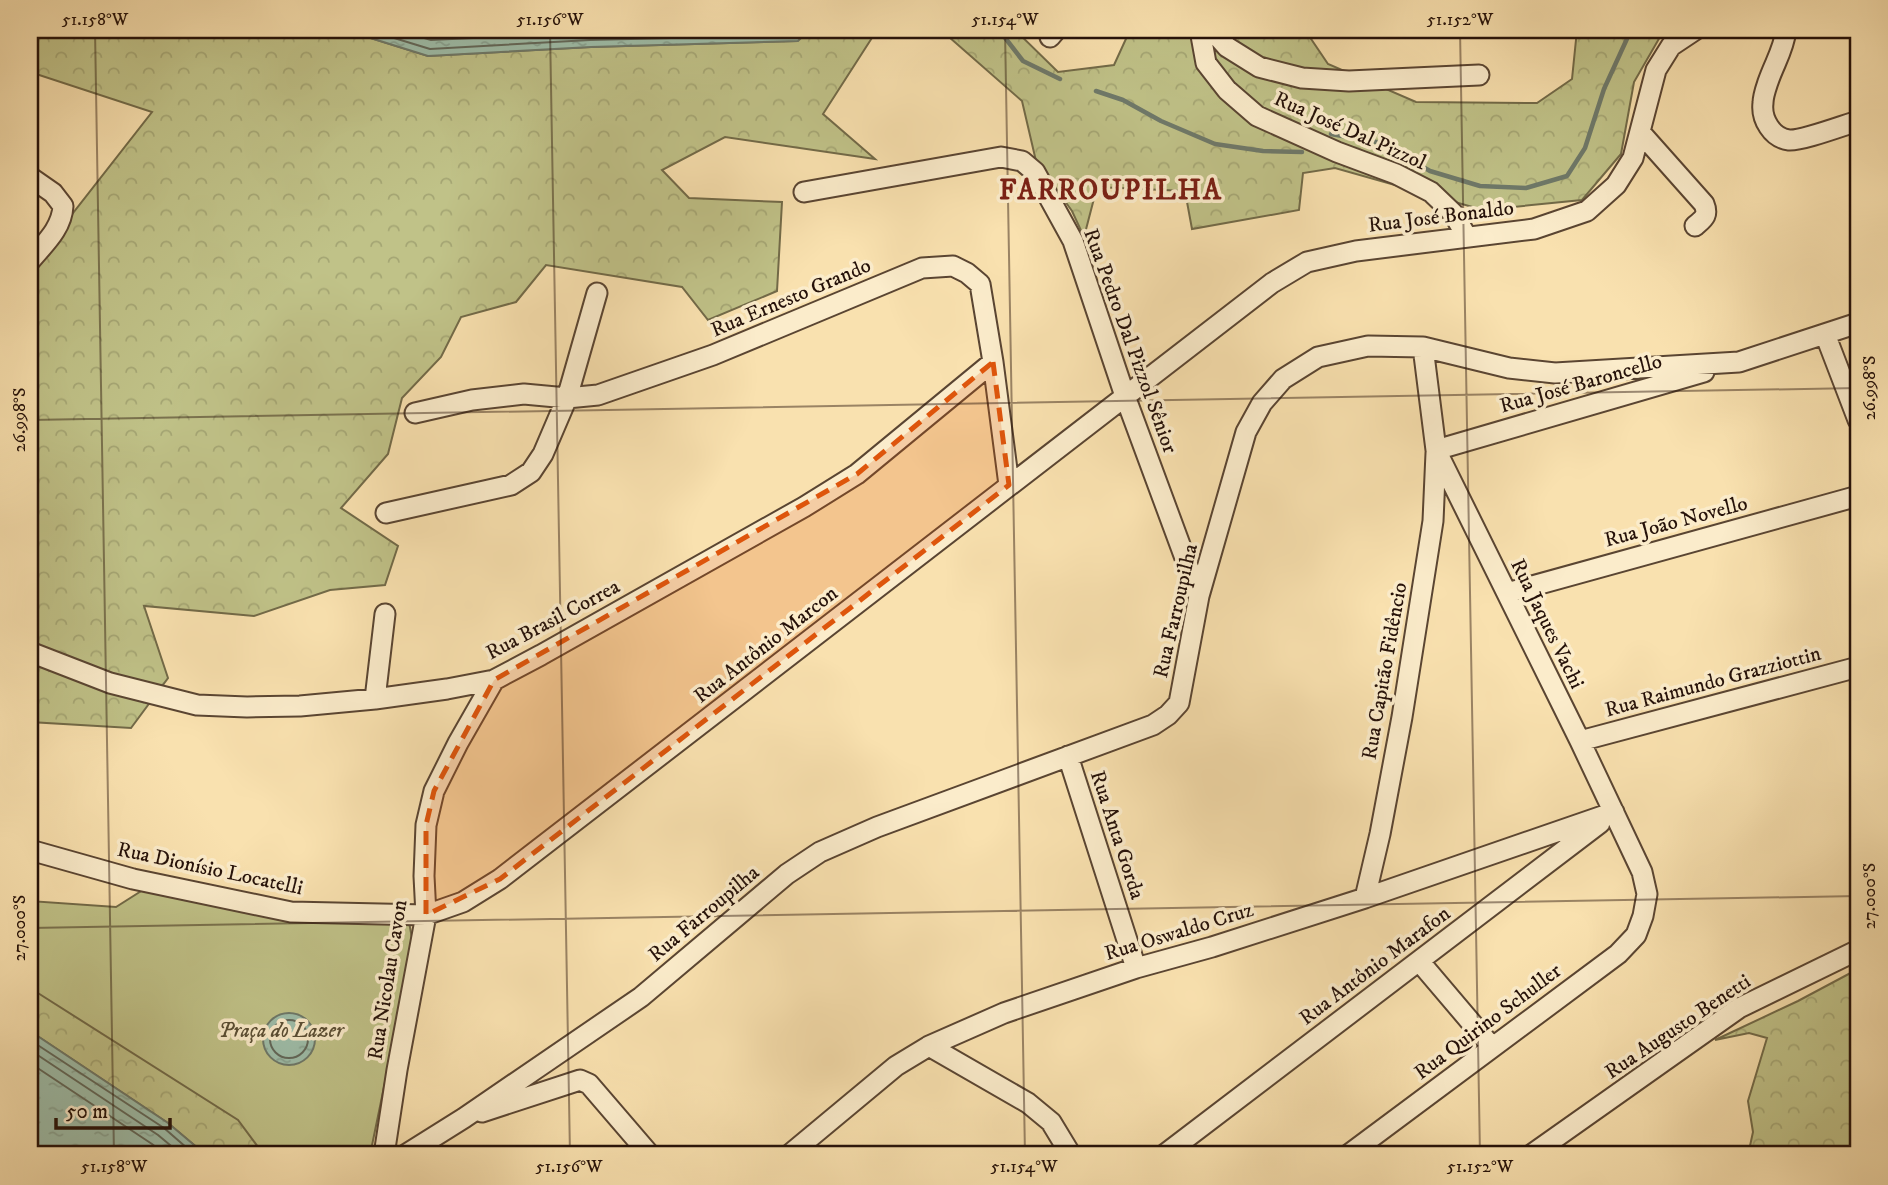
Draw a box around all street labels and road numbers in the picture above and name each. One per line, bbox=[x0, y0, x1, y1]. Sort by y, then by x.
street label: Rua José Dal Pizzol bbox=[1270, 86, 1431, 176]
street label: Rua José Bonaldo bbox=[1367, 195, 1515, 239]
street label: Rua Pedro Dal Pizzol Sênior bbox=[1077, 225, 1183, 457]
street label: Rua Ernesto Grando bbox=[707, 253, 875, 343]
street label: Rua José Baroncello bbox=[1497, 348, 1665, 420]
street label: Rua João Novello bbox=[1602, 490, 1750, 554]
street label: Rua Farroupilha bbox=[1148, 541, 1204, 681]
street label: Rua Jaques Vachi bbox=[1504, 555, 1590, 693]
street label: Rua Brasil Correa bbox=[482, 574, 625, 666]
street label: Rua Capitão Fidêncio bbox=[1357, 580, 1413, 762]
street label: Rua Antônio Marcon bbox=[689, 581, 843, 709]
street label: Rua Raimundo Grazziottin bbox=[1602, 641, 1824, 723]
street label: Rua Anta Gorda bbox=[1084, 767, 1150, 903]
street label: Rua Dionísio Locatelli bbox=[115, 837, 305, 901]
street label: Rua Farroupilha bbox=[643, 860, 765, 968]
street label: Rua Oswaldo Cruz bbox=[1101, 897, 1257, 967]
street label: Rua Nicolau Cavon bbox=[363, 898, 414, 1062]
street label: Rua Antônio Marafon bbox=[1294, 901, 1456, 1031]
street label: Rua Quirino Schuller bbox=[1409, 958, 1567, 1086]
street label: Rua Augusto Benetti bbox=[1600, 969, 1756, 1085]

